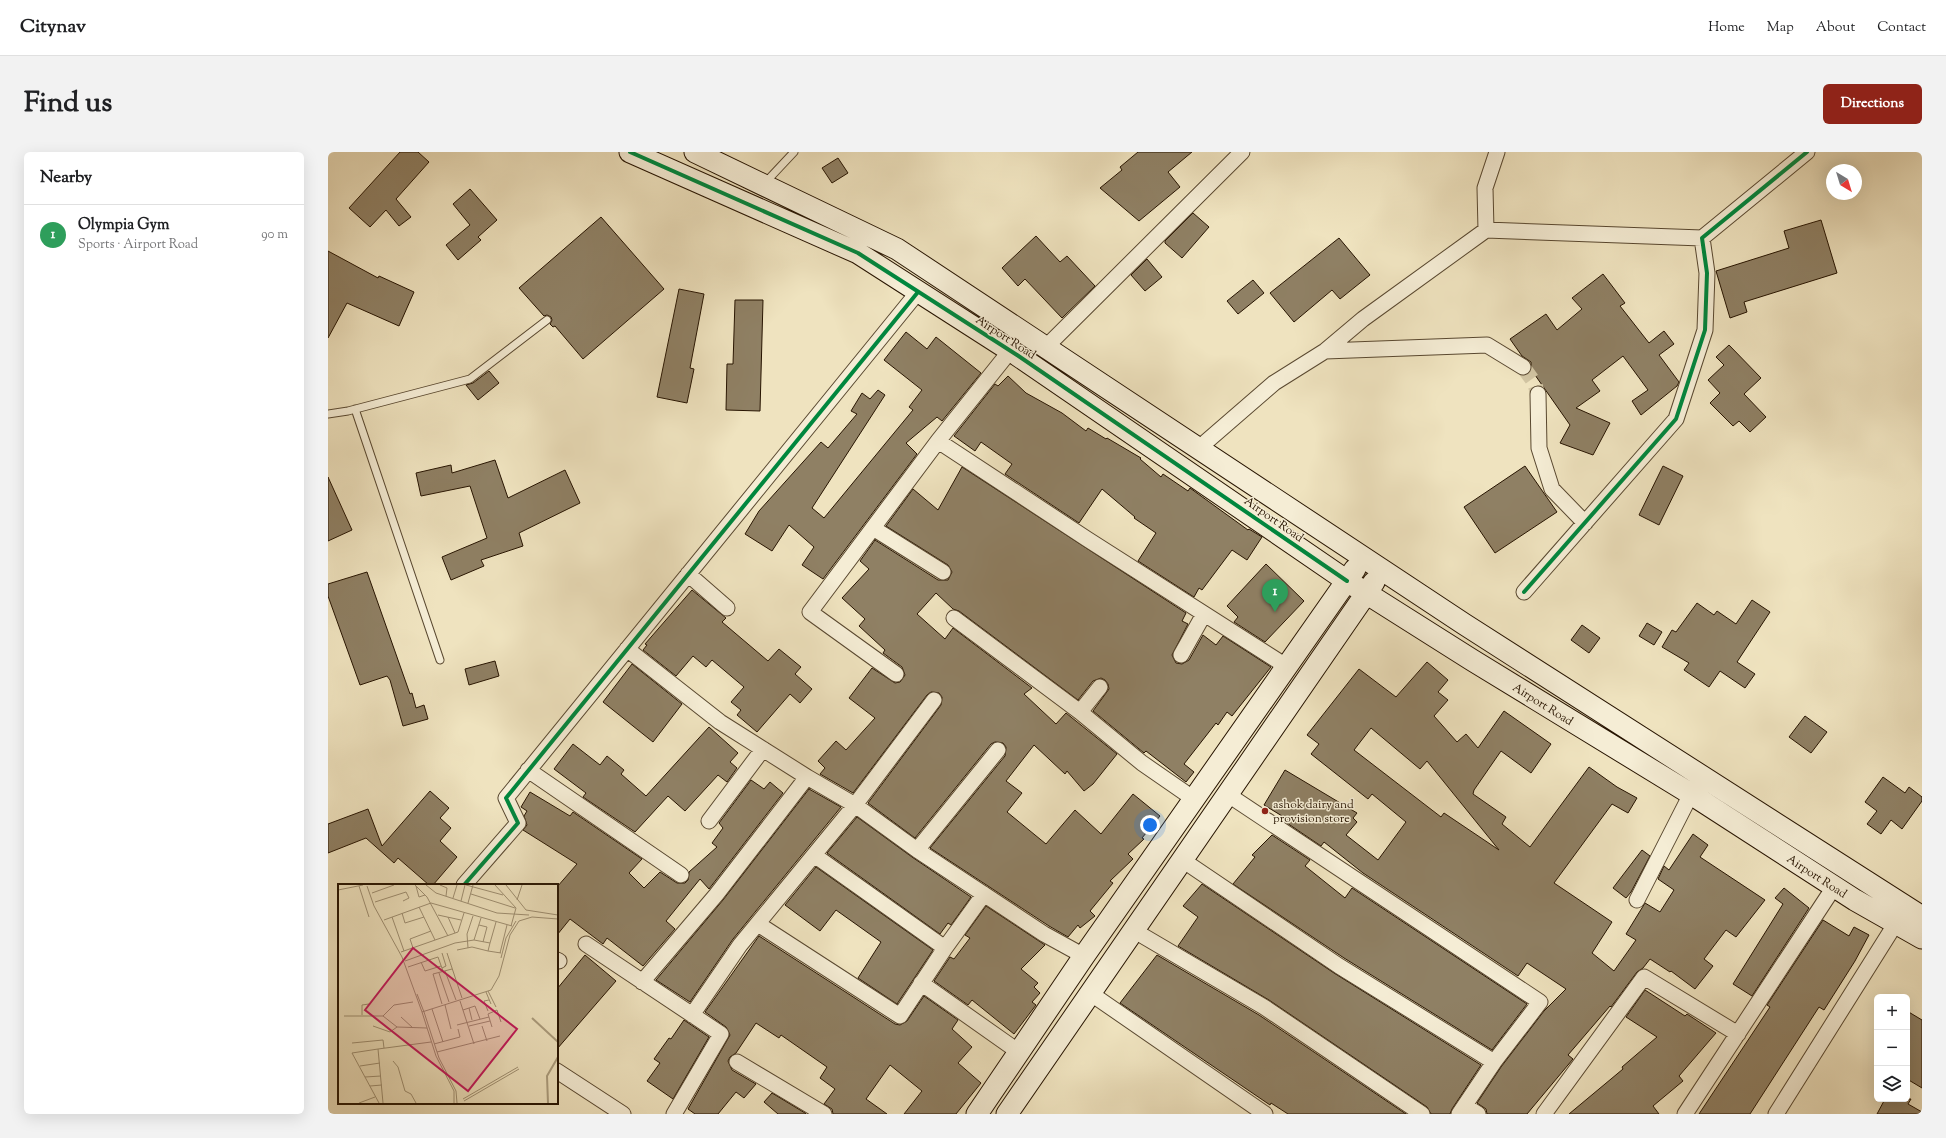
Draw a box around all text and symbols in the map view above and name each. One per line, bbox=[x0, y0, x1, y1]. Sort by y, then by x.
text: Citynav bbox=[20, 14, 86, 41]
text: Home bbox=[1708, 18, 1745, 38]
text: Map bbox=[1767, 18, 1794, 38]
text: About bbox=[1816, 18, 1855, 38]
text: Contact bbox=[1877, 18, 1926, 38]
text: Find us bbox=[24, 84, 112, 124]
button: Directions bbox=[1823, 84, 1922, 124]
north arrow bbox=[1826, 164, 1862, 200]
text: Nearby bbox=[40, 166, 92, 190]
text: Olympia Gym bbox=[78, 215, 169, 236]
text: 1 bbox=[51, 226, 55, 244]
text: 90 m bbox=[261, 226, 288, 244]
text: Sports · Airport Road bbox=[78, 236, 198, 254]
street label: Airport Road bbox=[972, 312, 1039, 364]
street label: Airport Road bbox=[1240, 493, 1307, 547]
pin: 1 bbox=[1262, 579, 1288, 612]
street label: Airport Road bbox=[1508, 679, 1577, 731]
place label: ashok dairy and provision store bbox=[1273, 796, 1354, 828]
marker: ashok dairy and provision store bbox=[1260, 806, 1270, 816]
your location bbox=[1140, 815, 1160, 835]
street label: Airport Road bbox=[1783, 851, 1850, 903]
inset map bbox=[338, 884, 558, 1104]
map controls bbox=[1874, 994, 1910, 1102]
button: + bbox=[1874, 994, 1910, 1030]
button: − bbox=[1874, 1030, 1910, 1066]
button: layers bbox=[1874, 1066, 1910, 1102]

